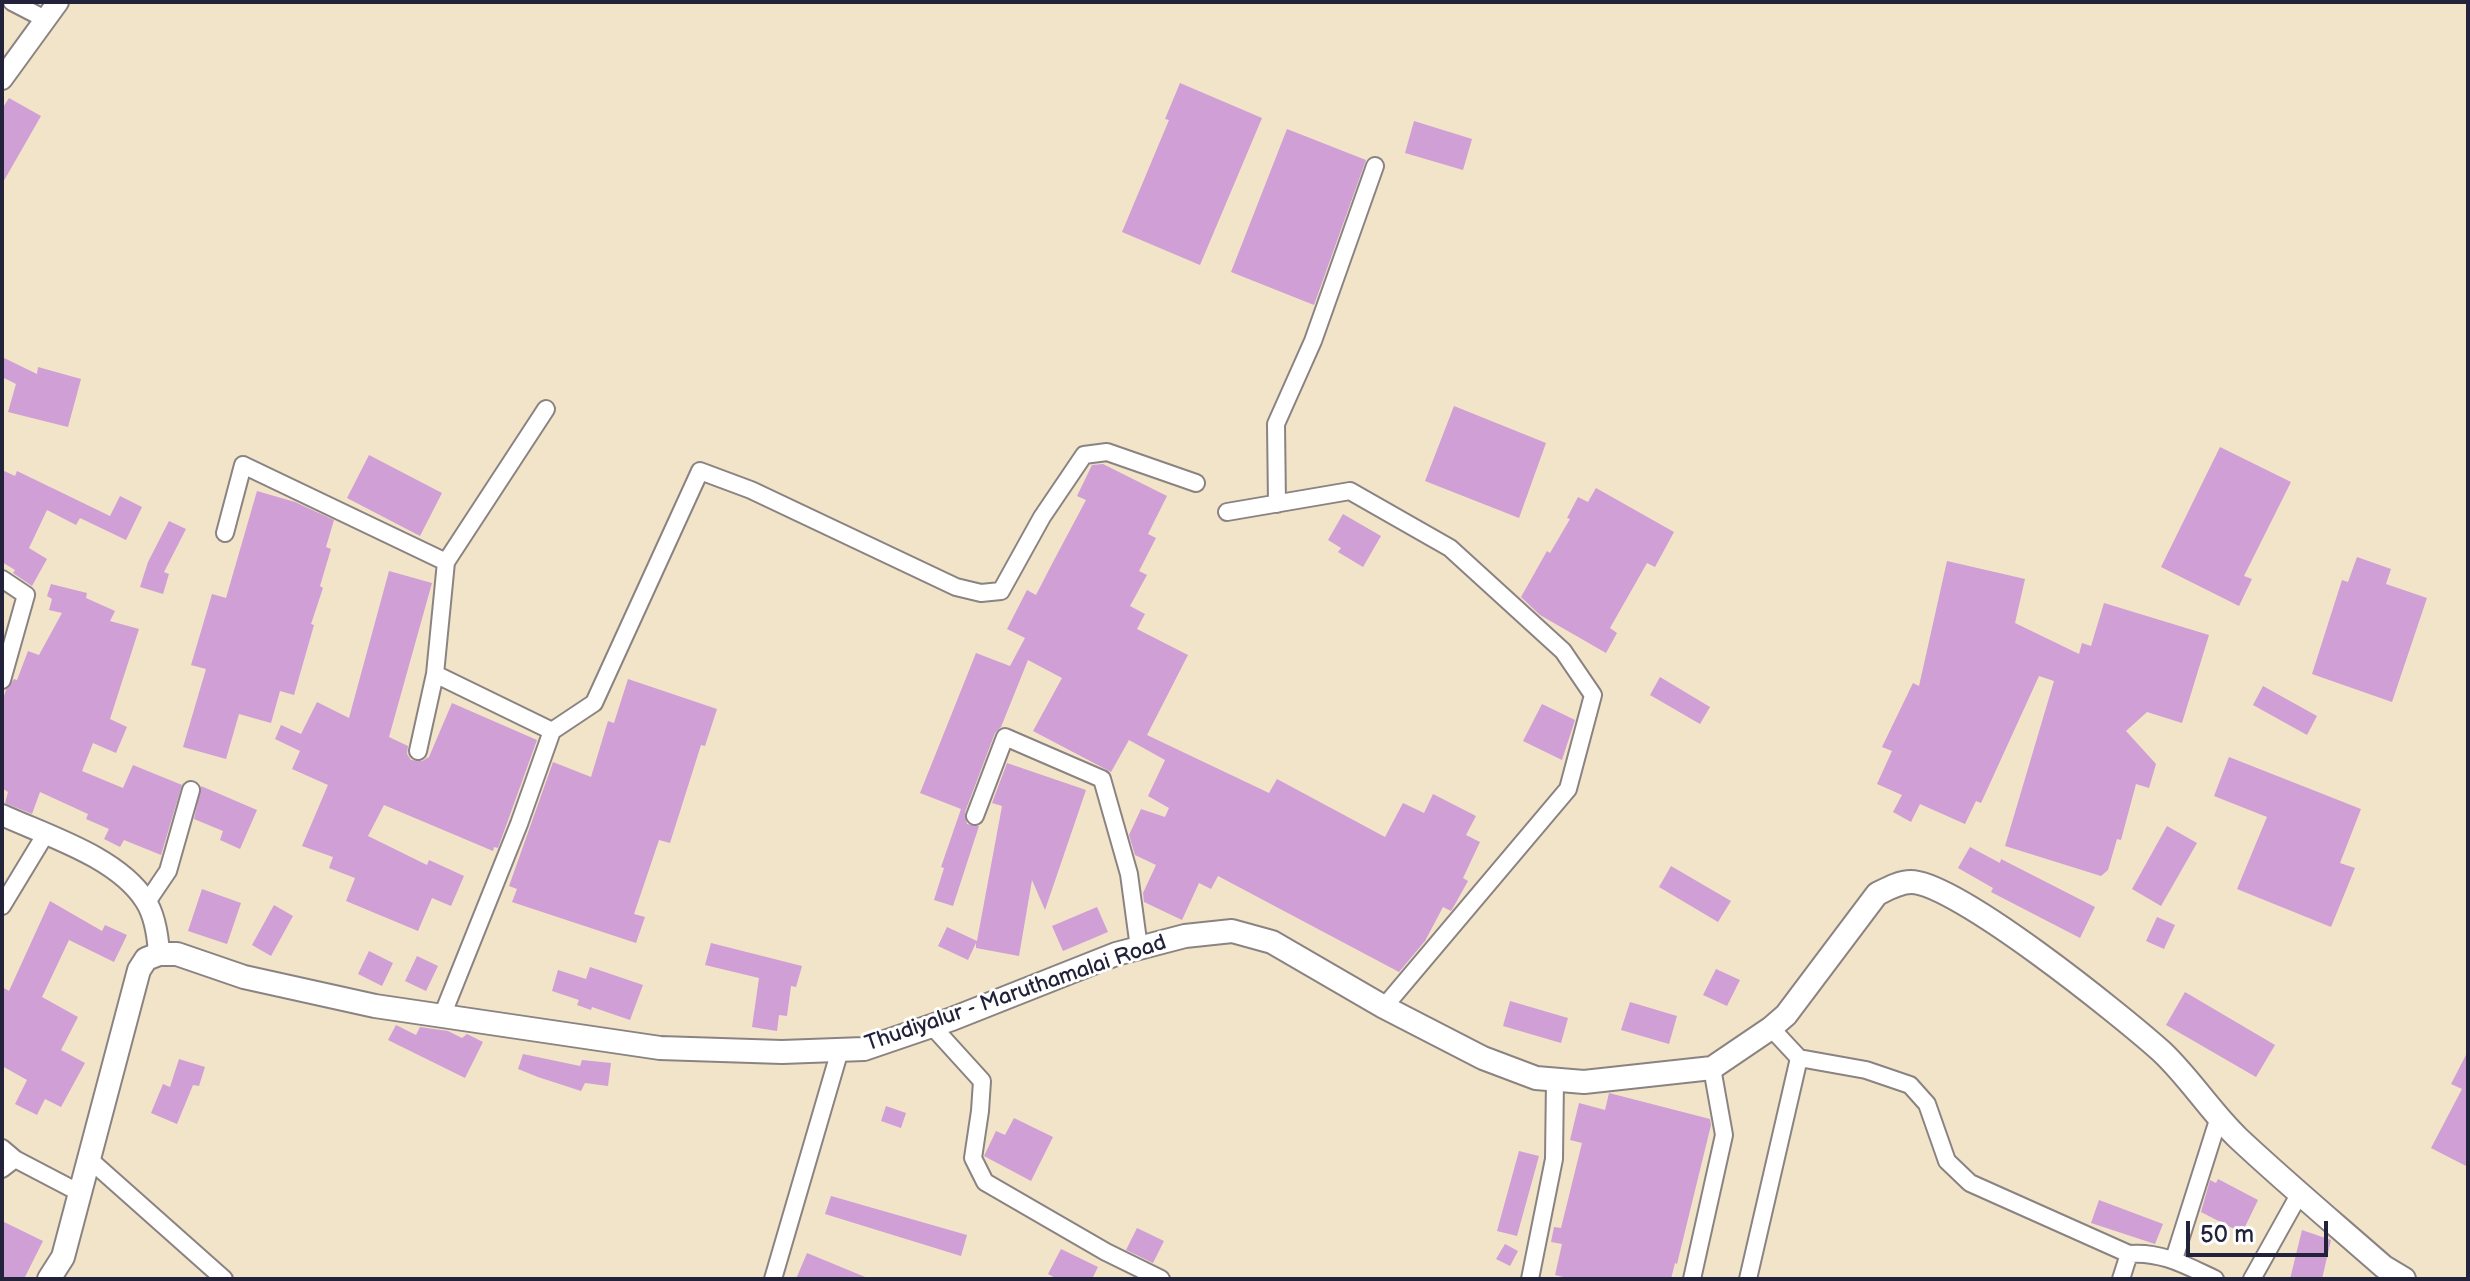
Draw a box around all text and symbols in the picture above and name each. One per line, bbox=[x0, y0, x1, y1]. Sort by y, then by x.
street label: Thudiyalur - Maruthamalai Road bbox=[862, 930, 1170, 1058]
scale bar bbox=[2190, 1205, 2332, 1255]
text: 50 m bbox=[2200, 1220, 2254, 1249]

